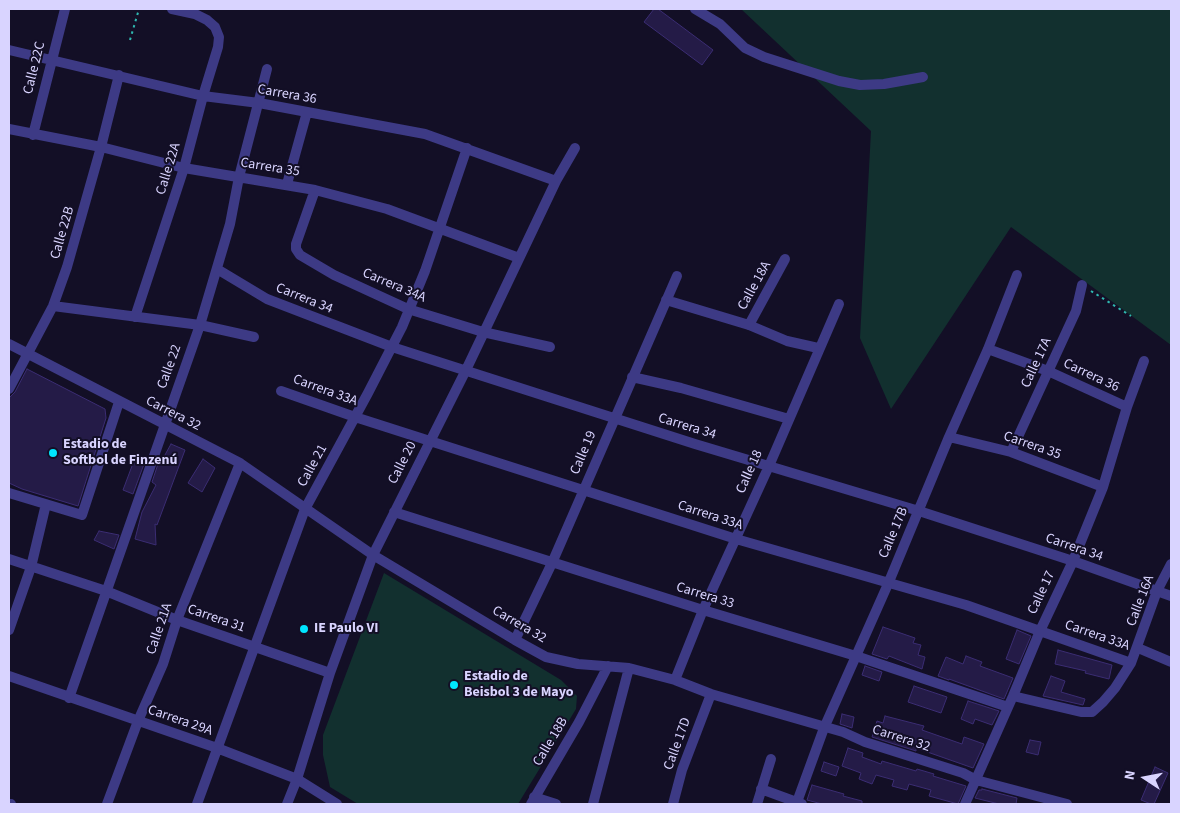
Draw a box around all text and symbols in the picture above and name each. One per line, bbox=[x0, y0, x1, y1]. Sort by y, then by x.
street label: Calle 22C bbox=[20, 40, 50, 96]
street label: Carrera 36 bbox=[256, 82, 318, 108]
street label: Calle 22A bbox=[153, 141, 185, 197]
street label: Carrera 35 bbox=[239, 155, 301, 181]
street label: Calle 22B bbox=[47, 205, 79, 261]
street label: Calle 18A bbox=[735, 259, 775, 313]
street label: Carrera 34A bbox=[360, 265, 428, 307]
street label: Carrera 34 bbox=[273, 280, 335, 318]
street label: Calle 17A bbox=[1018, 335, 1056, 391]
street label: Calle 22 bbox=[154, 343, 186, 391]
street label: Carrera 36 bbox=[1060, 356, 1122, 396]
street label: Carrera 33A bbox=[290, 372, 360, 410]
street label: Carrera 32 bbox=[143, 393, 203, 435]
street label: Carrera 34 bbox=[656, 410, 718, 444]
street label: Carrera 35 bbox=[1001, 428, 1063, 464]
street label: Calle 19 bbox=[567, 429, 601, 477]
place label: Estadio de Softbol de Finzenú bbox=[63, 437, 178, 470]
street label: Calle 20 bbox=[385, 439, 421, 487]
street label: Calle 21 bbox=[295, 442, 331, 490]
marker: Estadio de Softbol de Finzenú bbox=[47, 447, 59, 459]
street label: Calle 18 bbox=[733, 448, 767, 496]
street label: Carrera 33A bbox=[675, 498, 745, 534]
street label: Calle 17B bbox=[876, 505, 912, 561]
street label: Carrera 34 bbox=[1043, 530, 1105, 566]
street label: Calle 17 bbox=[1025, 569, 1059, 617]
street label: Calle 16A bbox=[1124, 573, 1158, 629]
street label: Carrera 33 bbox=[674, 579, 736, 613]
street label: Calle 21A bbox=[143, 601, 177, 657]
street label: Carrera 31 bbox=[185, 601, 247, 637]
street label: Carrera 32 bbox=[489, 603, 549, 647]
street label: Carrera 33A bbox=[1062, 617, 1132, 655]
place label: IE Paulo VI bbox=[314, 621, 378, 637]
marker: IE Paulo VI bbox=[298, 623, 310, 635]
place label: Estadio de Beisbol 3 de Mayo bbox=[464, 669, 574, 702]
marker: Estadio de Beisbol 3 de Mayo bbox=[448, 679, 460, 691]
street label: Carrera 29A bbox=[145, 702, 215, 740]
street label: Calle 18B bbox=[530, 714, 572, 770]
street label: Calle 17D bbox=[661, 716, 695, 772]
street label: Carrera 32 bbox=[870, 722, 932, 756]
north arrow bbox=[1120, 753, 1170, 803]
text: N bbox=[1120, 769, 1141, 782]

